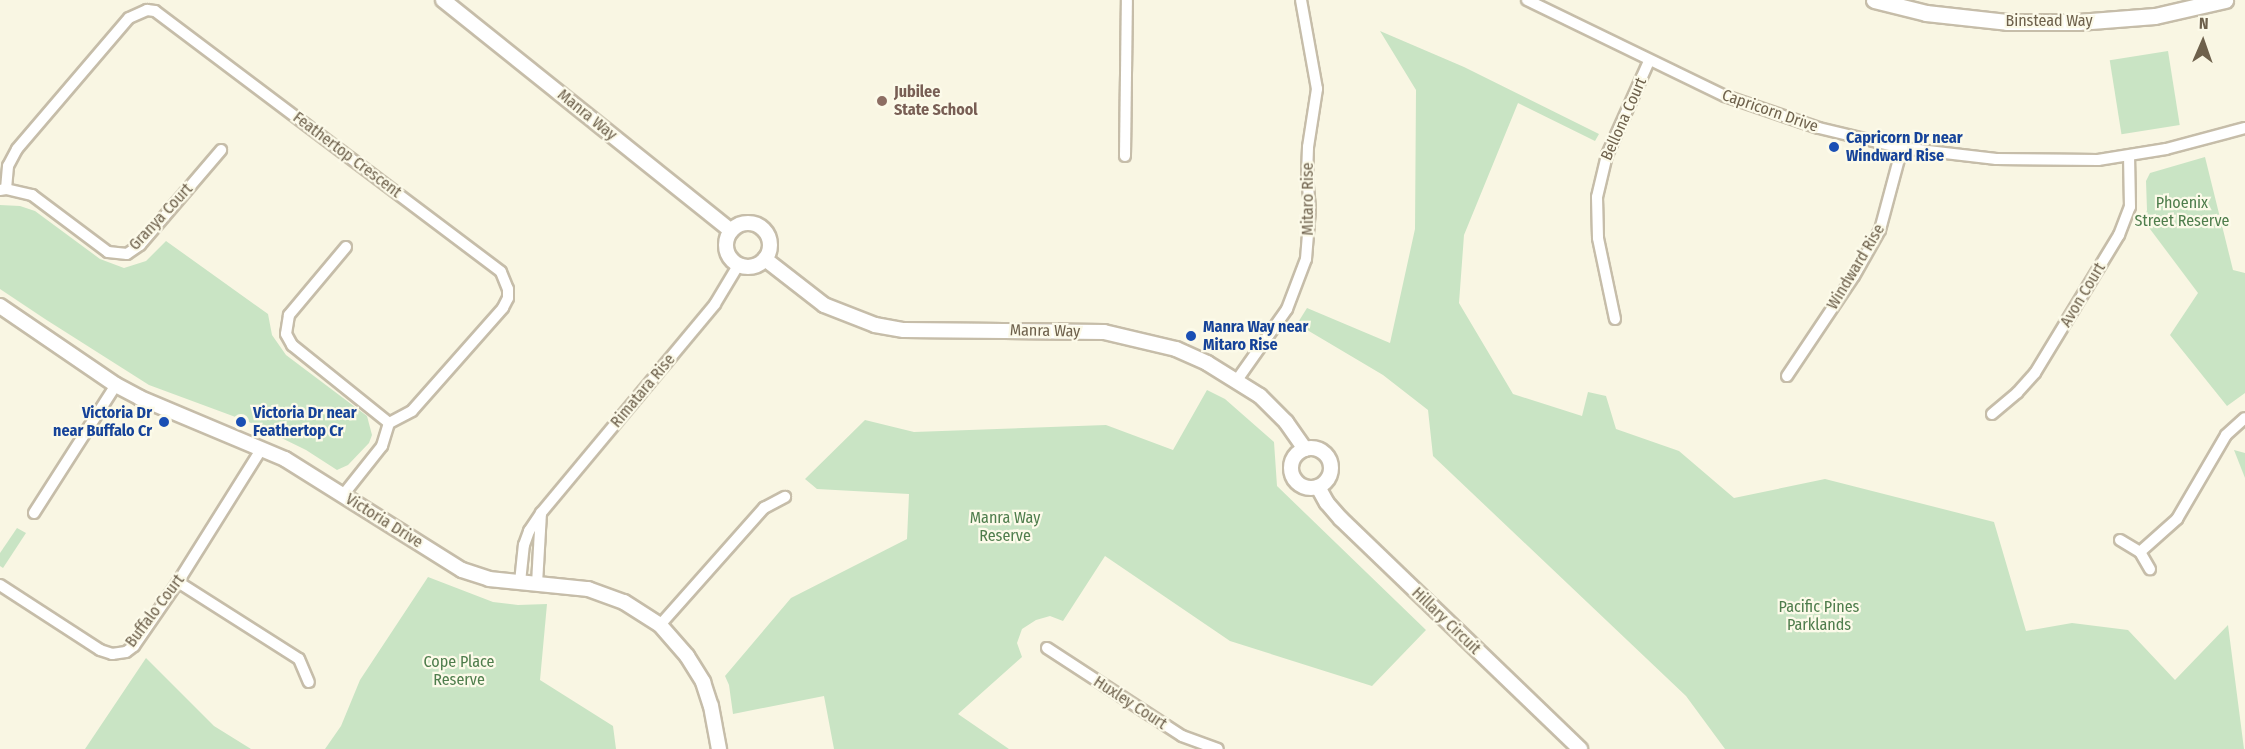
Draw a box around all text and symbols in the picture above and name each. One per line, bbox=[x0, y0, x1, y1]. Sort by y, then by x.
street label: Binstead Way bbox=[2005, 11, 2093, 31]
north arrow bbox=[2173, 12, 2233, 72]
text: N bbox=[2199, 14, 2209, 33]
street label: Bellona Court bbox=[1597, 74, 1651, 164]
place label: Jubilee State School bbox=[894, 82, 978, 120]
street label: Manra Way bbox=[554, 85, 620, 145]
street label: Capricorn Drive bbox=[1719, 86, 1821, 136]
marker: Jubilee State School bbox=[875, 94, 889, 108]
street label: Feathertop Crescent bbox=[289, 108, 405, 202]
place label: Capricorn Dr near Windward Rise bbox=[1846, 128, 1963, 166]
marker: Capricorn Dr near Windward Rise bbox=[1827, 140, 1841, 154]
street label: Mitaro Rise bbox=[1298, 162, 1318, 236]
street label: Granya Court bbox=[125, 180, 197, 254]
park label: Phoenix Street Reserve bbox=[2135, 193, 2229, 231]
street label: Windward Rise bbox=[1823, 221, 1889, 313]
street label: Avon Court bbox=[2056, 259, 2110, 331]
place label: Manra Way near Mitaro Rise bbox=[1203, 317, 1308, 355]
street label: Manra Way bbox=[1010, 321, 1080, 341]
marker: Manra Way near Mitaro Rise bbox=[1184, 329, 1198, 343]
street label: Rimatara Rise bbox=[607, 350, 679, 432]
place label: Victoria Dr near Buffalo Cr bbox=[53, 403, 152, 441]
place label: Victoria Dr near Feathertop Cr bbox=[253, 403, 357, 441]
marker: Victoria Dr near Buffalo Cr bbox=[157, 415, 171, 429]
marker: Victoria Dr near Feathertop Cr bbox=[234, 415, 248, 429]
street label: Victoria Drive bbox=[342, 490, 426, 552]
park label: Manra Way Reserve bbox=[970, 508, 1040, 546]
street label: Buffalo Court bbox=[121, 571, 189, 651]
street label: Hillary Circuit bbox=[1408, 584, 1484, 658]
park label: Pacific Pines Parklands bbox=[1779, 597, 1859, 635]
park label: Cope Place Reserve bbox=[423, 652, 495, 690]
street label: Huxley Court bbox=[1090, 672, 1170, 734]

